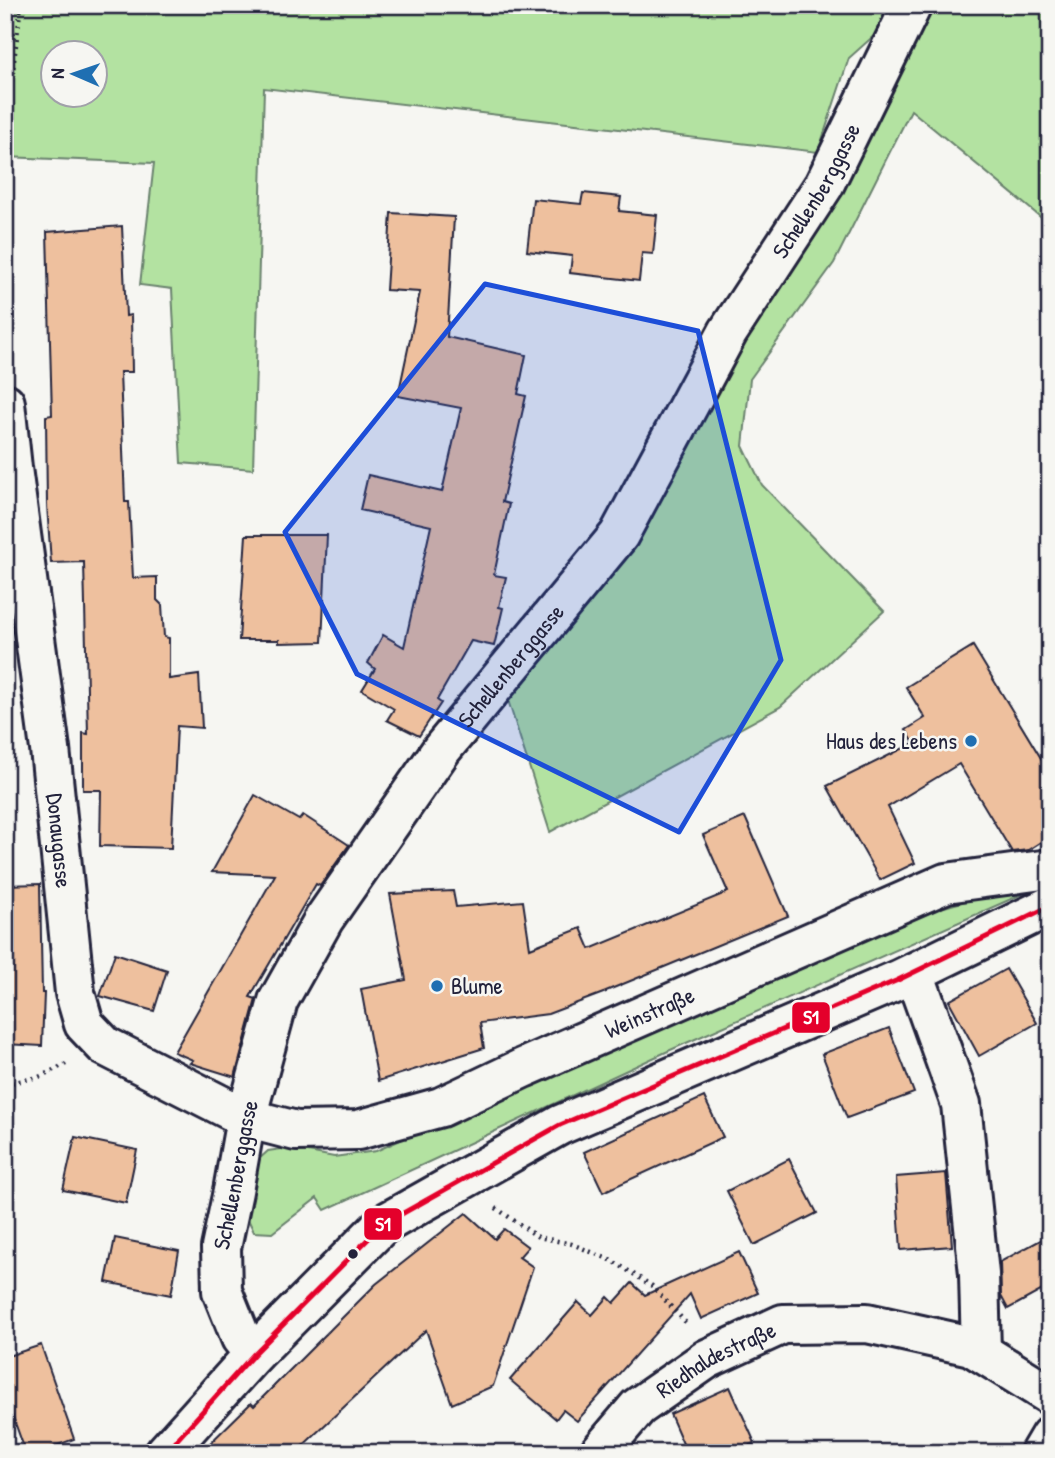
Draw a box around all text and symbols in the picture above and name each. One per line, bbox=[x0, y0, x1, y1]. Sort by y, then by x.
north arrow bbox=[38, 38, 108, 108]
text: N bbox=[44, 68, 70, 79]
street label: Schellenberggasse bbox=[764, 118, 867, 264]
street label: Schellenberggasse bbox=[450, 597, 571, 734]
place label: Haus des Lebens bbox=[826, 725, 957, 756]
marker: Haus des Lebens bbox=[963, 733, 979, 749]
street label: Donaugasse bbox=[40, 792, 80, 889]
place label: Blume bbox=[451, 970, 503, 1001]
marker: Blume bbox=[429, 978, 445, 994]
street label: Weinstraße bbox=[600, 979, 699, 1045]
line badge: S1 bbox=[791, 1001, 831, 1034]
text: S1 bbox=[803, 1004, 819, 1030]
street label: Schellenberggasse bbox=[205, 1096, 265, 1252]
line badge: S1 bbox=[363, 1207, 403, 1241]
text: S1 bbox=[375, 1211, 391, 1237]
unlabelled marker bbox=[346, 1247, 360, 1261]
street label: Riedhaldestraße bbox=[650, 1314, 780, 1405]

